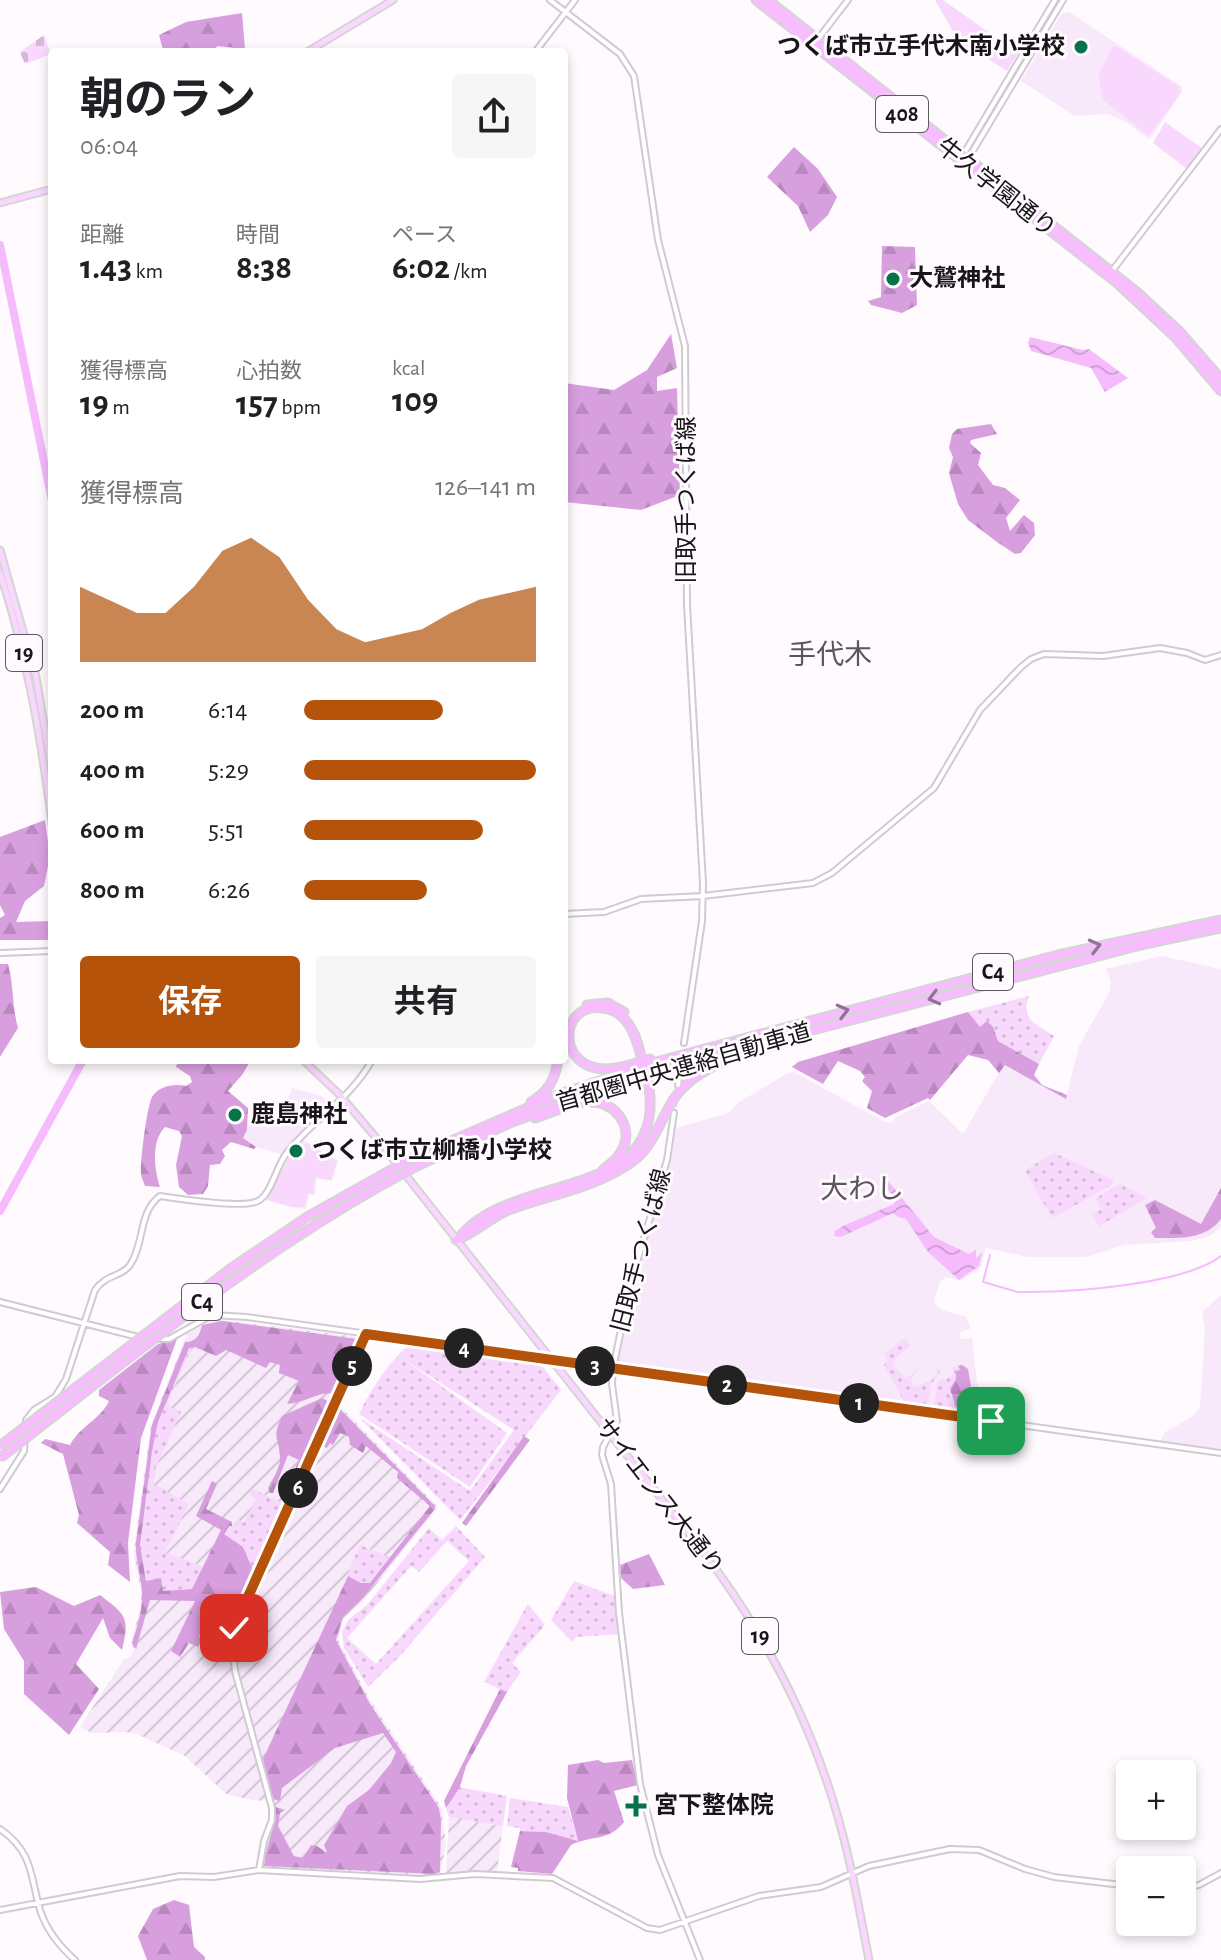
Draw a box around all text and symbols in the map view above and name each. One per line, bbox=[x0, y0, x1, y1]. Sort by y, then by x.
place label: つくば市立手代木南小学校 bbox=[777, 33, 1065, 59]
marker: つくば市立手代木南小学校 bbox=[1072, 38, 1090, 56]
button: share bbox=[452, 74, 536, 158]
text: 朝のラン bbox=[80, 79, 256, 123]
road number: 408 bbox=[876, 96, 928, 132]
text: 06:04 bbox=[80, 133, 138, 159]
street label: 牛久学園通り bbox=[932, 133, 1061, 242]
text: 距離 bbox=[80, 224, 124, 246]
text: 時間 bbox=[236, 224, 280, 246]
text: ペース bbox=[392, 224, 457, 246]
text: 1.43 bbox=[80, 251, 132, 285]
text: 8:38 bbox=[236, 251, 292, 285]
text: 6:02 bbox=[392, 251, 450, 285]
text: km bbox=[132, 260, 163, 282]
text: /km bbox=[450, 260, 488, 282]
place label: 大鷲神社 bbox=[909, 265, 1005, 291]
marker: 大鷲神社 bbox=[884, 270, 902, 288]
text: kcal bbox=[392, 357, 426, 379]
text: 獲得標高 bbox=[80, 360, 168, 382]
text: 心拍数 bbox=[236, 360, 302, 382]
text: 109 bbox=[392, 384, 438, 418]
text: 19 bbox=[80, 387, 109, 421]
text: 157 bbox=[236, 387, 278, 421]
text: m bbox=[109, 396, 130, 418]
text: bpm bbox=[278, 396, 321, 418]
street label: 旧取手つくば線 bbox=[673, 416, 699, 584]
text: 126–141 m bbox=[435, 474, 536, 500]
text: 獲得標高 bbox=[80, 481, 184, 507]
road number: 19 bbox=[6, 635, 42, 671]
district label: 手代木 bbox=[788, 640, 872, 670]
text: 200 m bbox=[80, 697, 144, 723]
text: 6:14 bbox=[208, 697, 248, 723]
text: 400 m bbox=[80, 757, 145, 783]
text: 5:29 bbox=[208, 757, 249, 783]
text: 600 m bbox=[80, 817, 145, 843]
text: 5:51 bbox=[208, 817, 245, 843]
text: 800 m bbox=[80, 877, 145, 903]
text: 6:26 bbox=[208, 877, 250, 903]
one-way arrow bbox=[1087, 939, 1101, 956]
road number: C4 bbox=[973, 954, 1013, 990]
button: 保存 bbox=[80, 956, 300, 1048]
button: 共有 bbox=[316, 956, 536, 1048]
one-way arrow bbox=[928, 988, 942, 1005]
one-way arrow bbox=[836, 1004, 849, 1021]
street label: 首都圏中央連絡自動車道 bbox=[553, 1018, 814, 1116]
place label: 鹿島神社 bbox=[251, 1101, 347, 1127]
marker: 鹿島神社 bbox=[226, 1106, 244, 1124]
place label: つくば市立柳橋小学校 bbox=[312, 1137, 552, 1163]
marker: つくば市立柳橋小学校 bbox=[287, 1142, 305, 1160]
street label: 旧取手つくば線 bbox=[607, 1166, 675, 1335]
district label: 大わし bbox=[820, 1174, 904, 1204]
road number: C4 bbox=[182, 1284, 222, 1320]
pin: 4 bbox=[444, 1328, 484, 1368]
text: 4 bbox=[458, 1337, 470, 1359]
pin: 5 bbox=[332, 1346, 372, 1386]
pin: 3 bbox=[575, 1346, 615, 1386]
text: 5 bbox=[347, 1355, 357, 1377]
text: 3 bbox=[590, 1355, 600, 1377]
pin: 2 bbox=[707, 1365, 747, 1405]
text: 2 bbox=[722, 1374, 732, 1396]
pin: 1 bbox=[839, 1383, 879, 1423]
pin bbox=[957, 1387, 1025, 1455]
text: 1 bbox=[855, 1392, 863, 1414]
icon: arrive bbox=[969, 1399, 1013, 1443]
street label: サイエンス大通り bbox=[591, 1414, 728, 1580]
pin: 6 bbox=[278, 1468, 318, 1508]
text: 6 bbox=[293, 1477, 303, 1499]
pin bbox=[200, 1594, 268, 1662]
icon: check bbox=[212, 1606, 256, 1650]
road number: 19 bbox=[742, 1618, 778, 1654]
map controls bbox=[1116, 1760, 1196, 1936]
button: + bbox=[1116, 1760, 1196, 1840]
place label: 宮下整体院 bbox=[654, 1792, 774, 1818]
marker: 宮下整体院 bbox=[625, 1795, 647, 1817]
button: − bbox=[1116, 1856, 1196, 1936]

